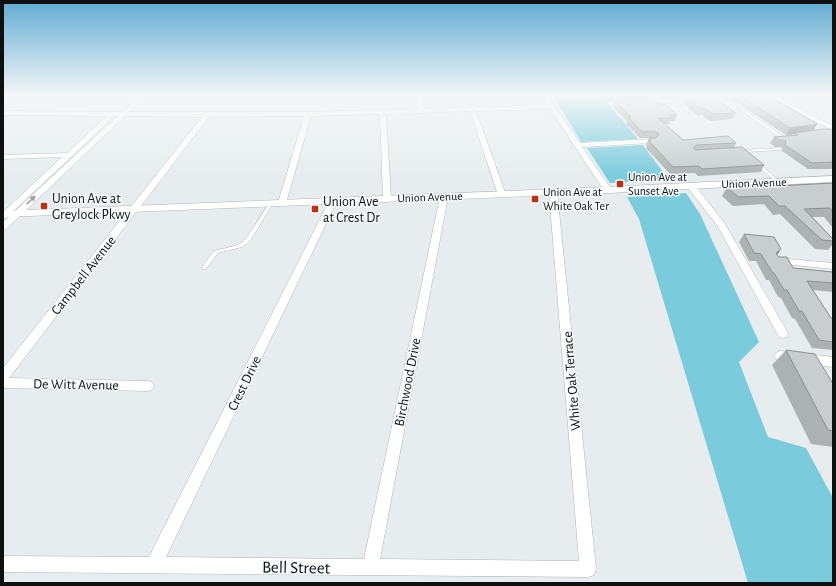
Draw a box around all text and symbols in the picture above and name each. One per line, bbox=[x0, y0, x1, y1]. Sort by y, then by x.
place label: Union Ave at Sunset Ave bbox=[628, 171, 687, 197]
street label: Union Avenue bbox=[721, 176, 787, 190]
marker: Union Ave at Sunset Ave bbox=[615, 179, 625, 189]
place label: Union Ave at White Oak Ter bbox=[543, 186, 609, 212]
street label: Union Avenue bbox=[397, 190, 463, 204]
place label: Union Ave at Greylock Pkwy bbox=[52, 192, 131, 222]
marker: Union Ave at White Oak Ter bbox=[530, 194, 540, 204]
place label: Union Ave at Crest Dr bbox=[323, 195, 380, 225]
one-way arrow bbox=[27, 196, 36, 205]
marker: Union Ave at Greylock Pkwy bbox=[39, 201, 49, 211]
marker: Union Ave at Crest Dr bbox=[310, 204, 320, 214]
street label: Campbell Avenue bbox=[49, 234, 119, 318]
street label: White Oak Terrace bbox=[561, 331, 583, 431]
street label: Birchwood Drive bbox=[393, 337, 423, 427]
street label: Crest Drive bbox=[226, 354, 264, 413]
street label: De Witt Avenue bbox=[33, 377, 119, 393]
street label: Bell Street bbox=[262, 558, 331, 577]

